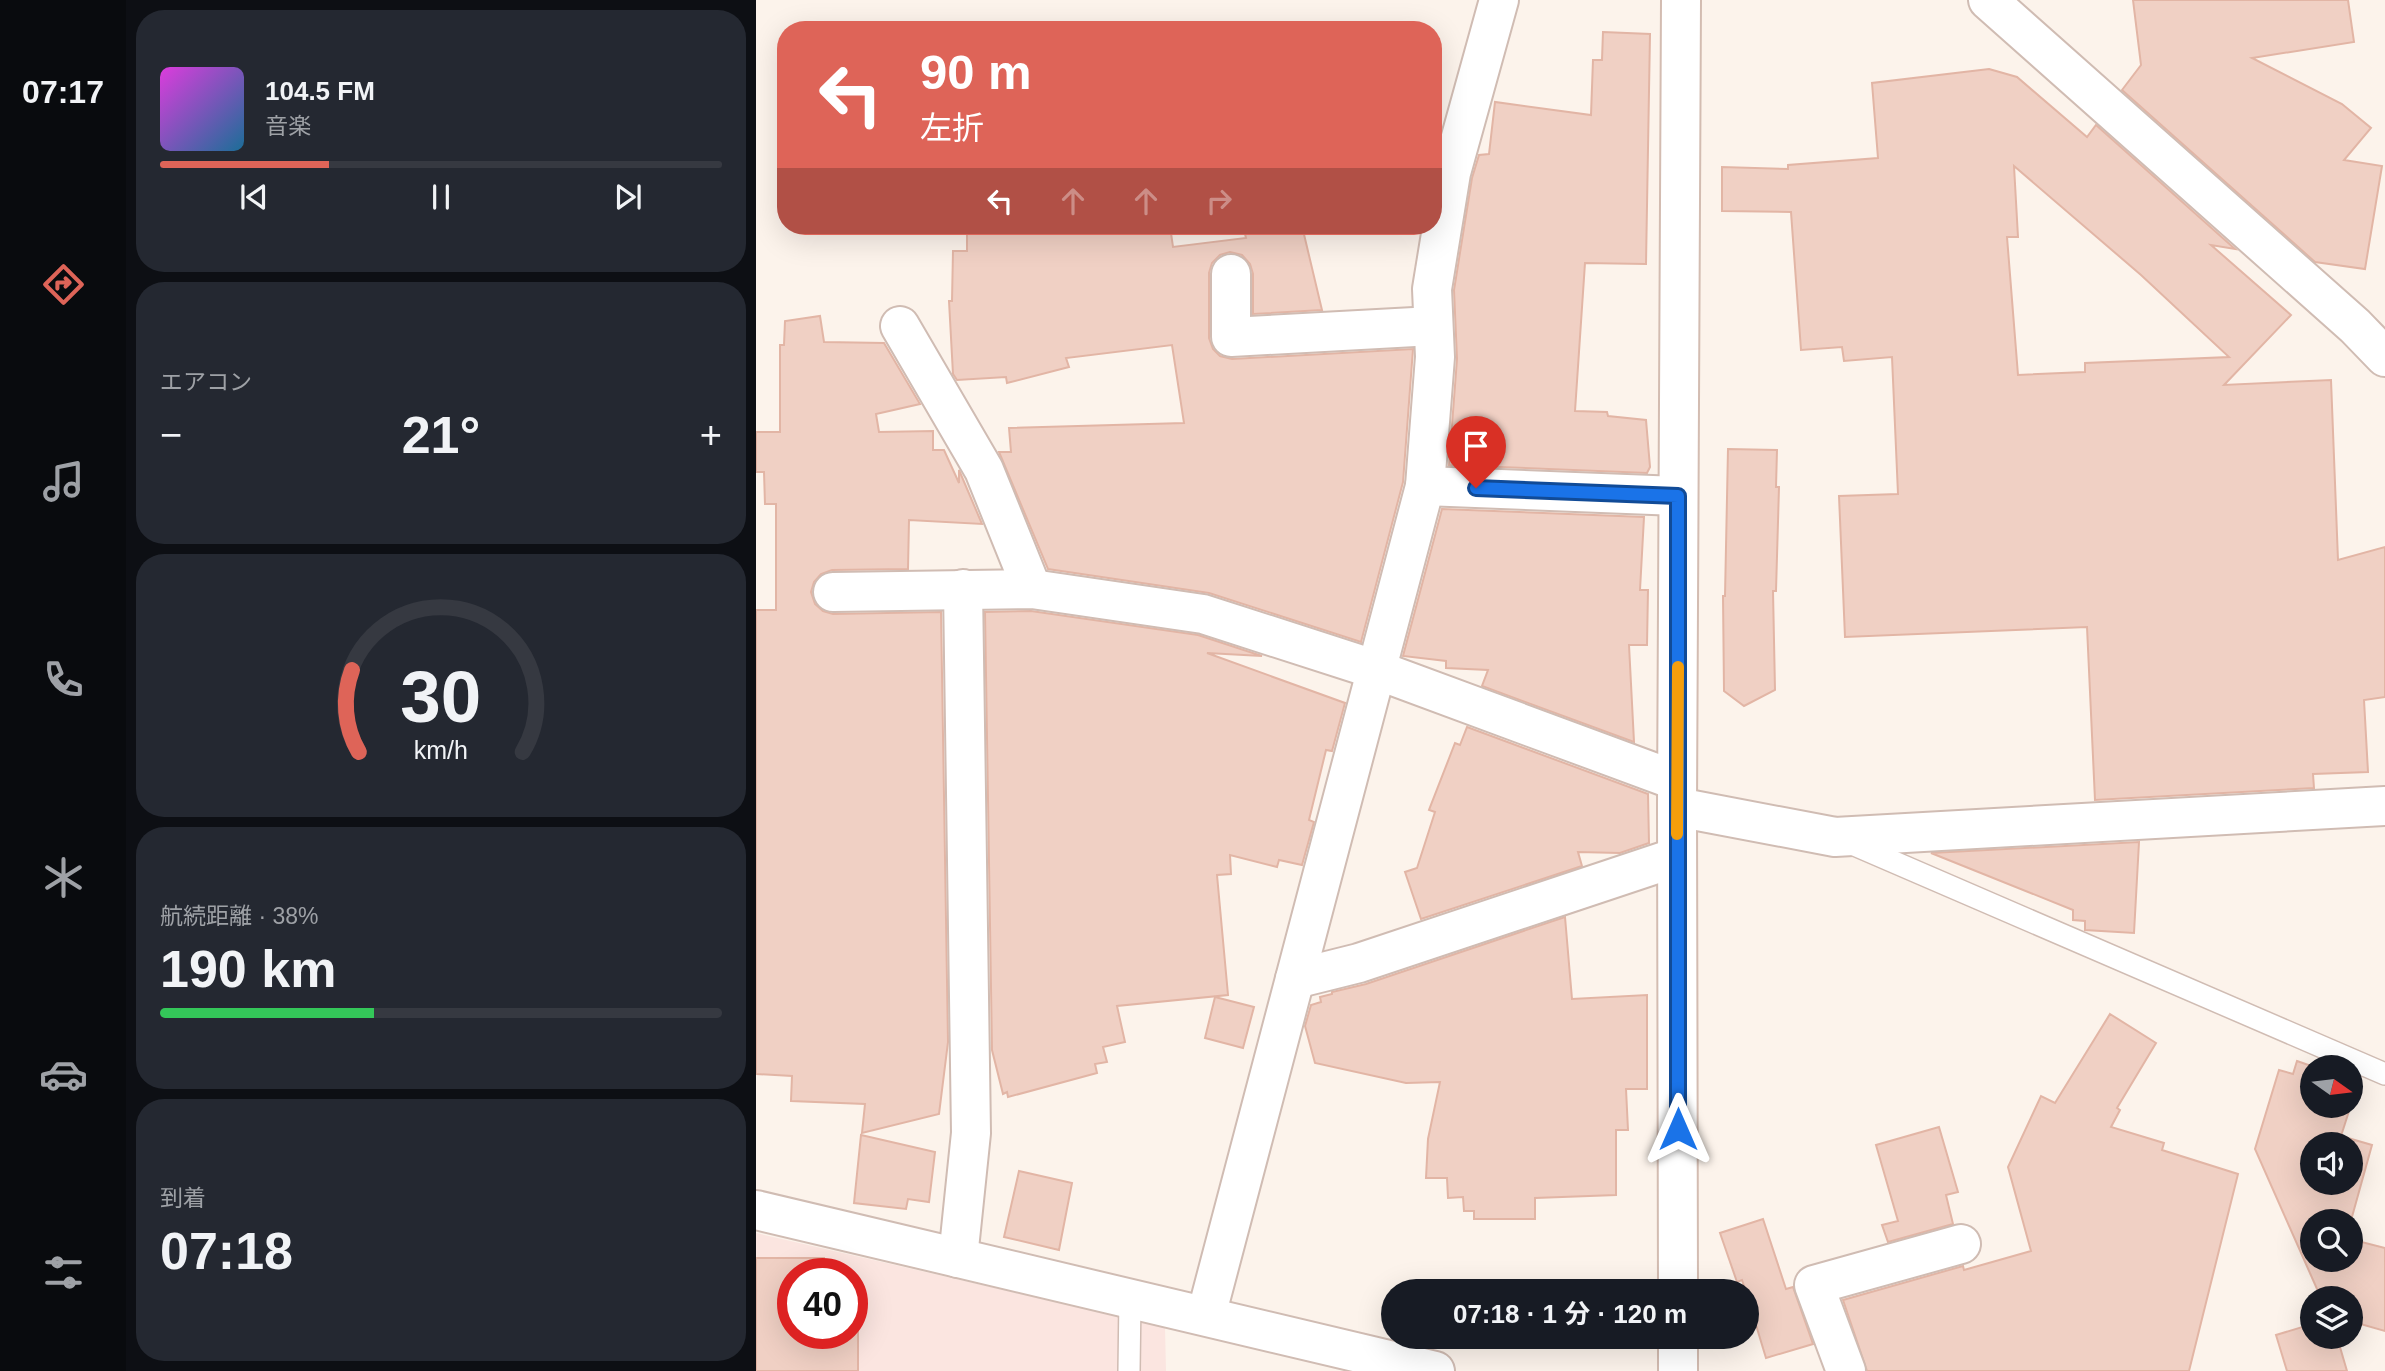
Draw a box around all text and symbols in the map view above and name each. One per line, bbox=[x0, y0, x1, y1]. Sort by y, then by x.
text: 90 m bbox=[920, 45, 1032, 99]
icon: left bbox=[805, 49, 896, 140]
text: 07:17 bbox=[22, 74, 104, 110]
text: 104.5 FM bbox=[265, 76, 375, 106]
text: 左折 bbox=[920, 110, 984, 146]
text: 音楽 bbox=[265, 113, 311, 139]
icon: previous bbox=[235, 178, 273, 216]
icon: pause bbox=[422, 178, 460, 216]
icon: next bbox=[609, 178, 647, 216]
icon: left bbox=[981, 182, 1019, 220]
icon: ahead bbox=[1054, 182, 1092, 220]
icon: ahead bbox=[1127, 182, 1165, 220]
icon: right bbox=[1200, 182, 1238, 220]
icon: directions bbox=[39, 260, 88, 309]
text: エアコン bbox=[160, 369, 252, 395]
text: 21° bbox=[402, 406, 480, 464]
text: − bbox=[160, 414, 182, 456]
text: + bbox=[700, 414, 722, 456]
pin bbox=[1446, 416, 1506, 488]
icon: arrive bbox=[1457, 427, 1495, 465]
icon: music bbox=[39, 457, 88, 506]
icon: phone bbox=[39, 655, 88, 704]
text: 30 bbox=[401, 656, 481, 737]
text: km/h bbox=[414, 735, 468, 763]
icon: climate bbox=[39, 853, 88, 902]
text: 航続距離 · 38% bbox=[160, 903, 318, 929]
text: 190 km bbox=[160, 940, 336, 998]
icon: car bbox=[39, 1050, 88, 1099]
north arrow bbox=[2300, 1055, 2362, 1118]
map controls bbox=[2300, 1055, 2363, 1349]
position arrow bbox=[1641, 1092, 1715, 1166]
button: sound bbox=[2300, 1132, 2363, 1195]
text: 到着 bbox=[160, 1185, 206, 1211]
button: search bbox=[2300, 1209, 2363, 1272]
text: 07:18 bbox=[160, 1222, 293, 1280]
icon: filters bbox=[39, 1248, 88, 1297]
speed limit sign: 40 bbox=[777, 1258, 868, 1349]
button: layers bbox=[2300, 1286, 2363, 1349]
text: 07:18 · 1 分 · 120 m bbox=[1453, 1299, 1687, 1329]

